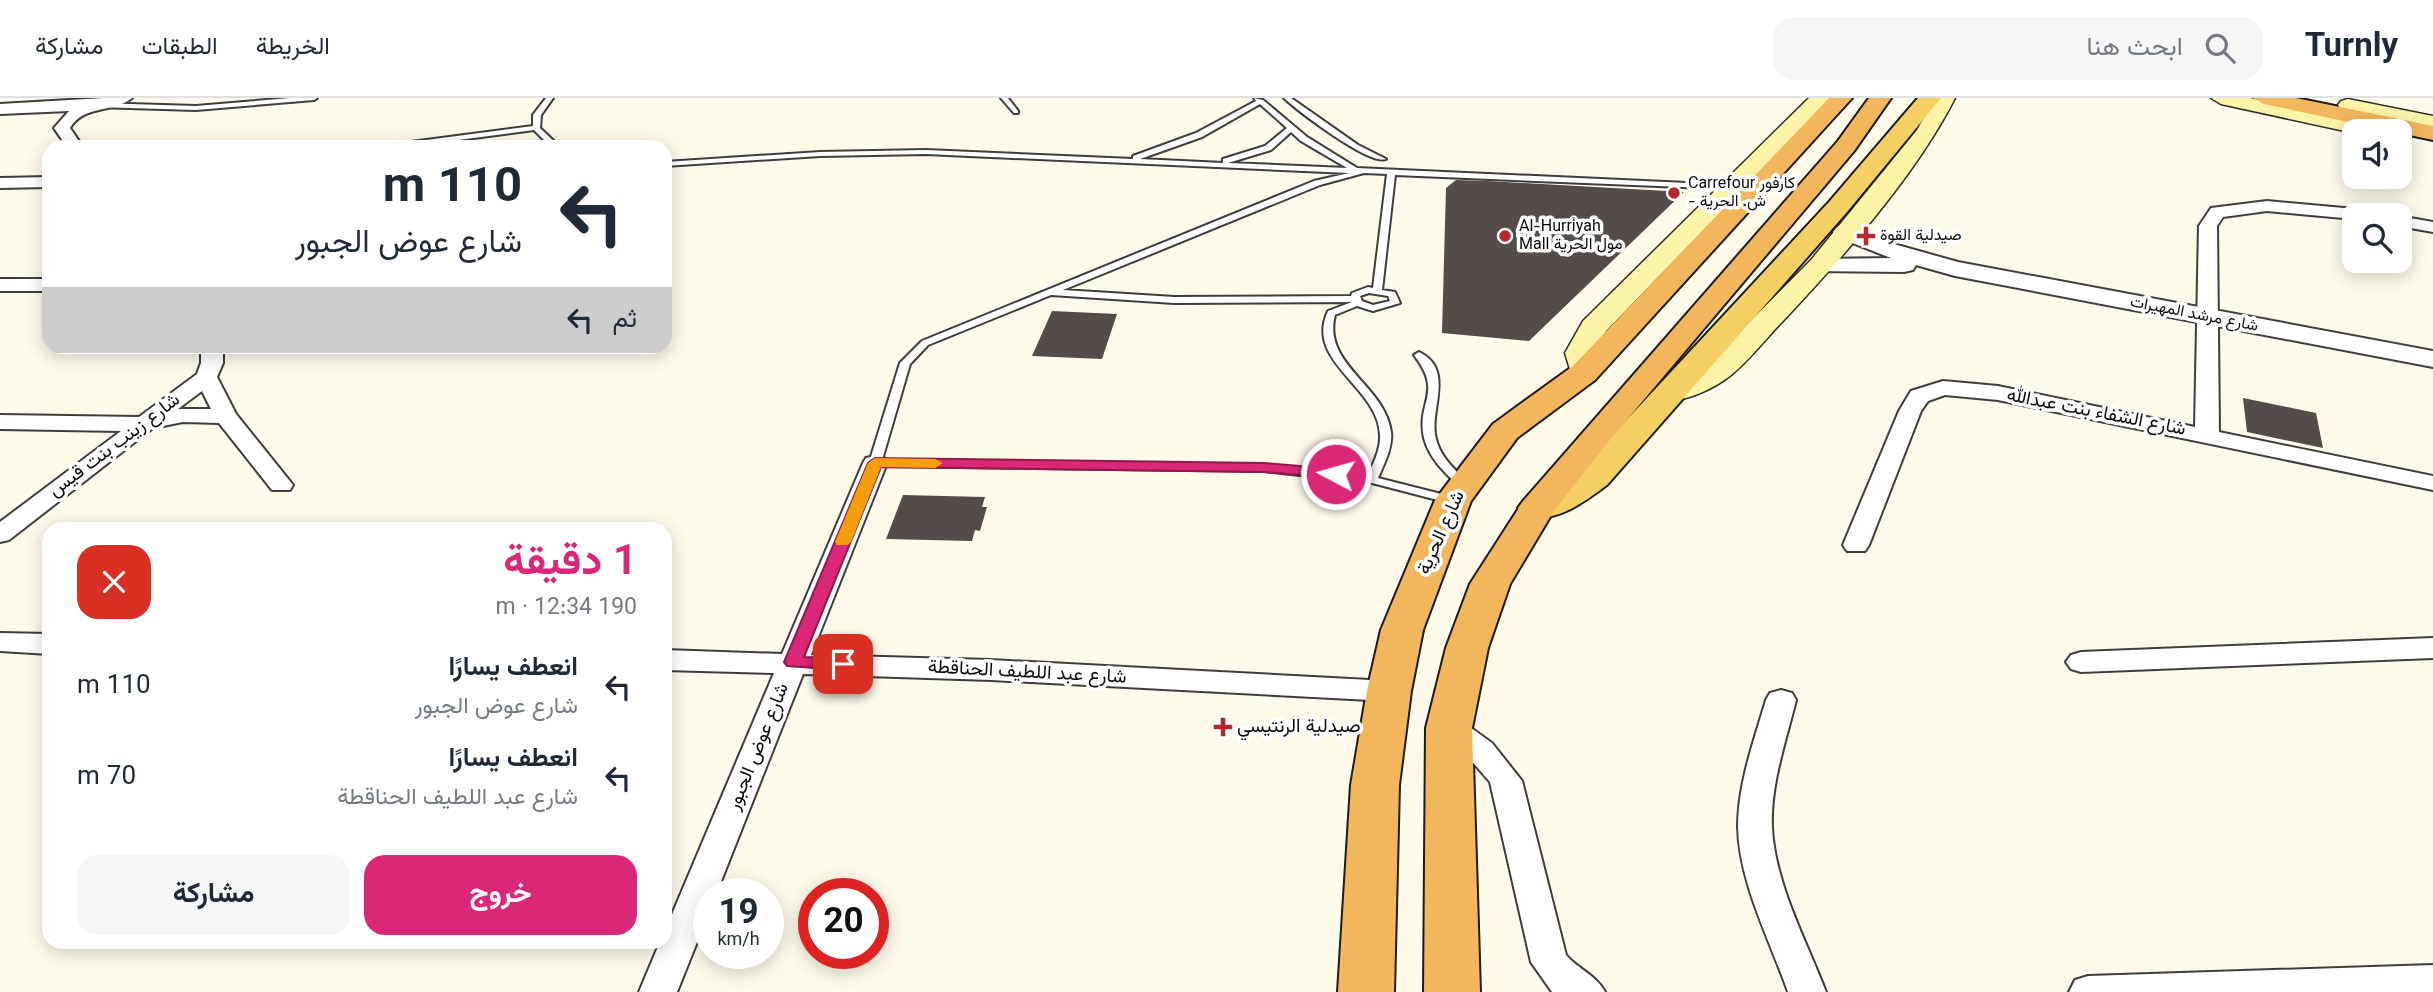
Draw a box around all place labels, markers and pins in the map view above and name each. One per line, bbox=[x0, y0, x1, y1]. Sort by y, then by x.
place label: Carrefour كارفور - ش. الحرية bbox=[1688, 172, 1795, 215]
marker: Carrefour كارفور - ش. الحرية bbox=[1666, 185, 1682, 201]
place label: ِAl-Hurriyah Mall مول الحرية bbox=[1519, 215, 1623, 258]
place label: صيدلية القوة bbox=[1880, 224, 1962, 249]
marker: ِAl-Hurriyah Mall مول الحرية bbox=[1497, 228, 1513, 244]
marker: صيدلية القوة bbox=[1858, 228, 1874, 244]
pin bbox=[813, 634, 873, 694]
place label: صيدلية الرنتيسي bbox=[1237, 713, 1361, 742]
marker: صيدلية الرنتيسي bbox=[1215, 719, 1231, 735]

